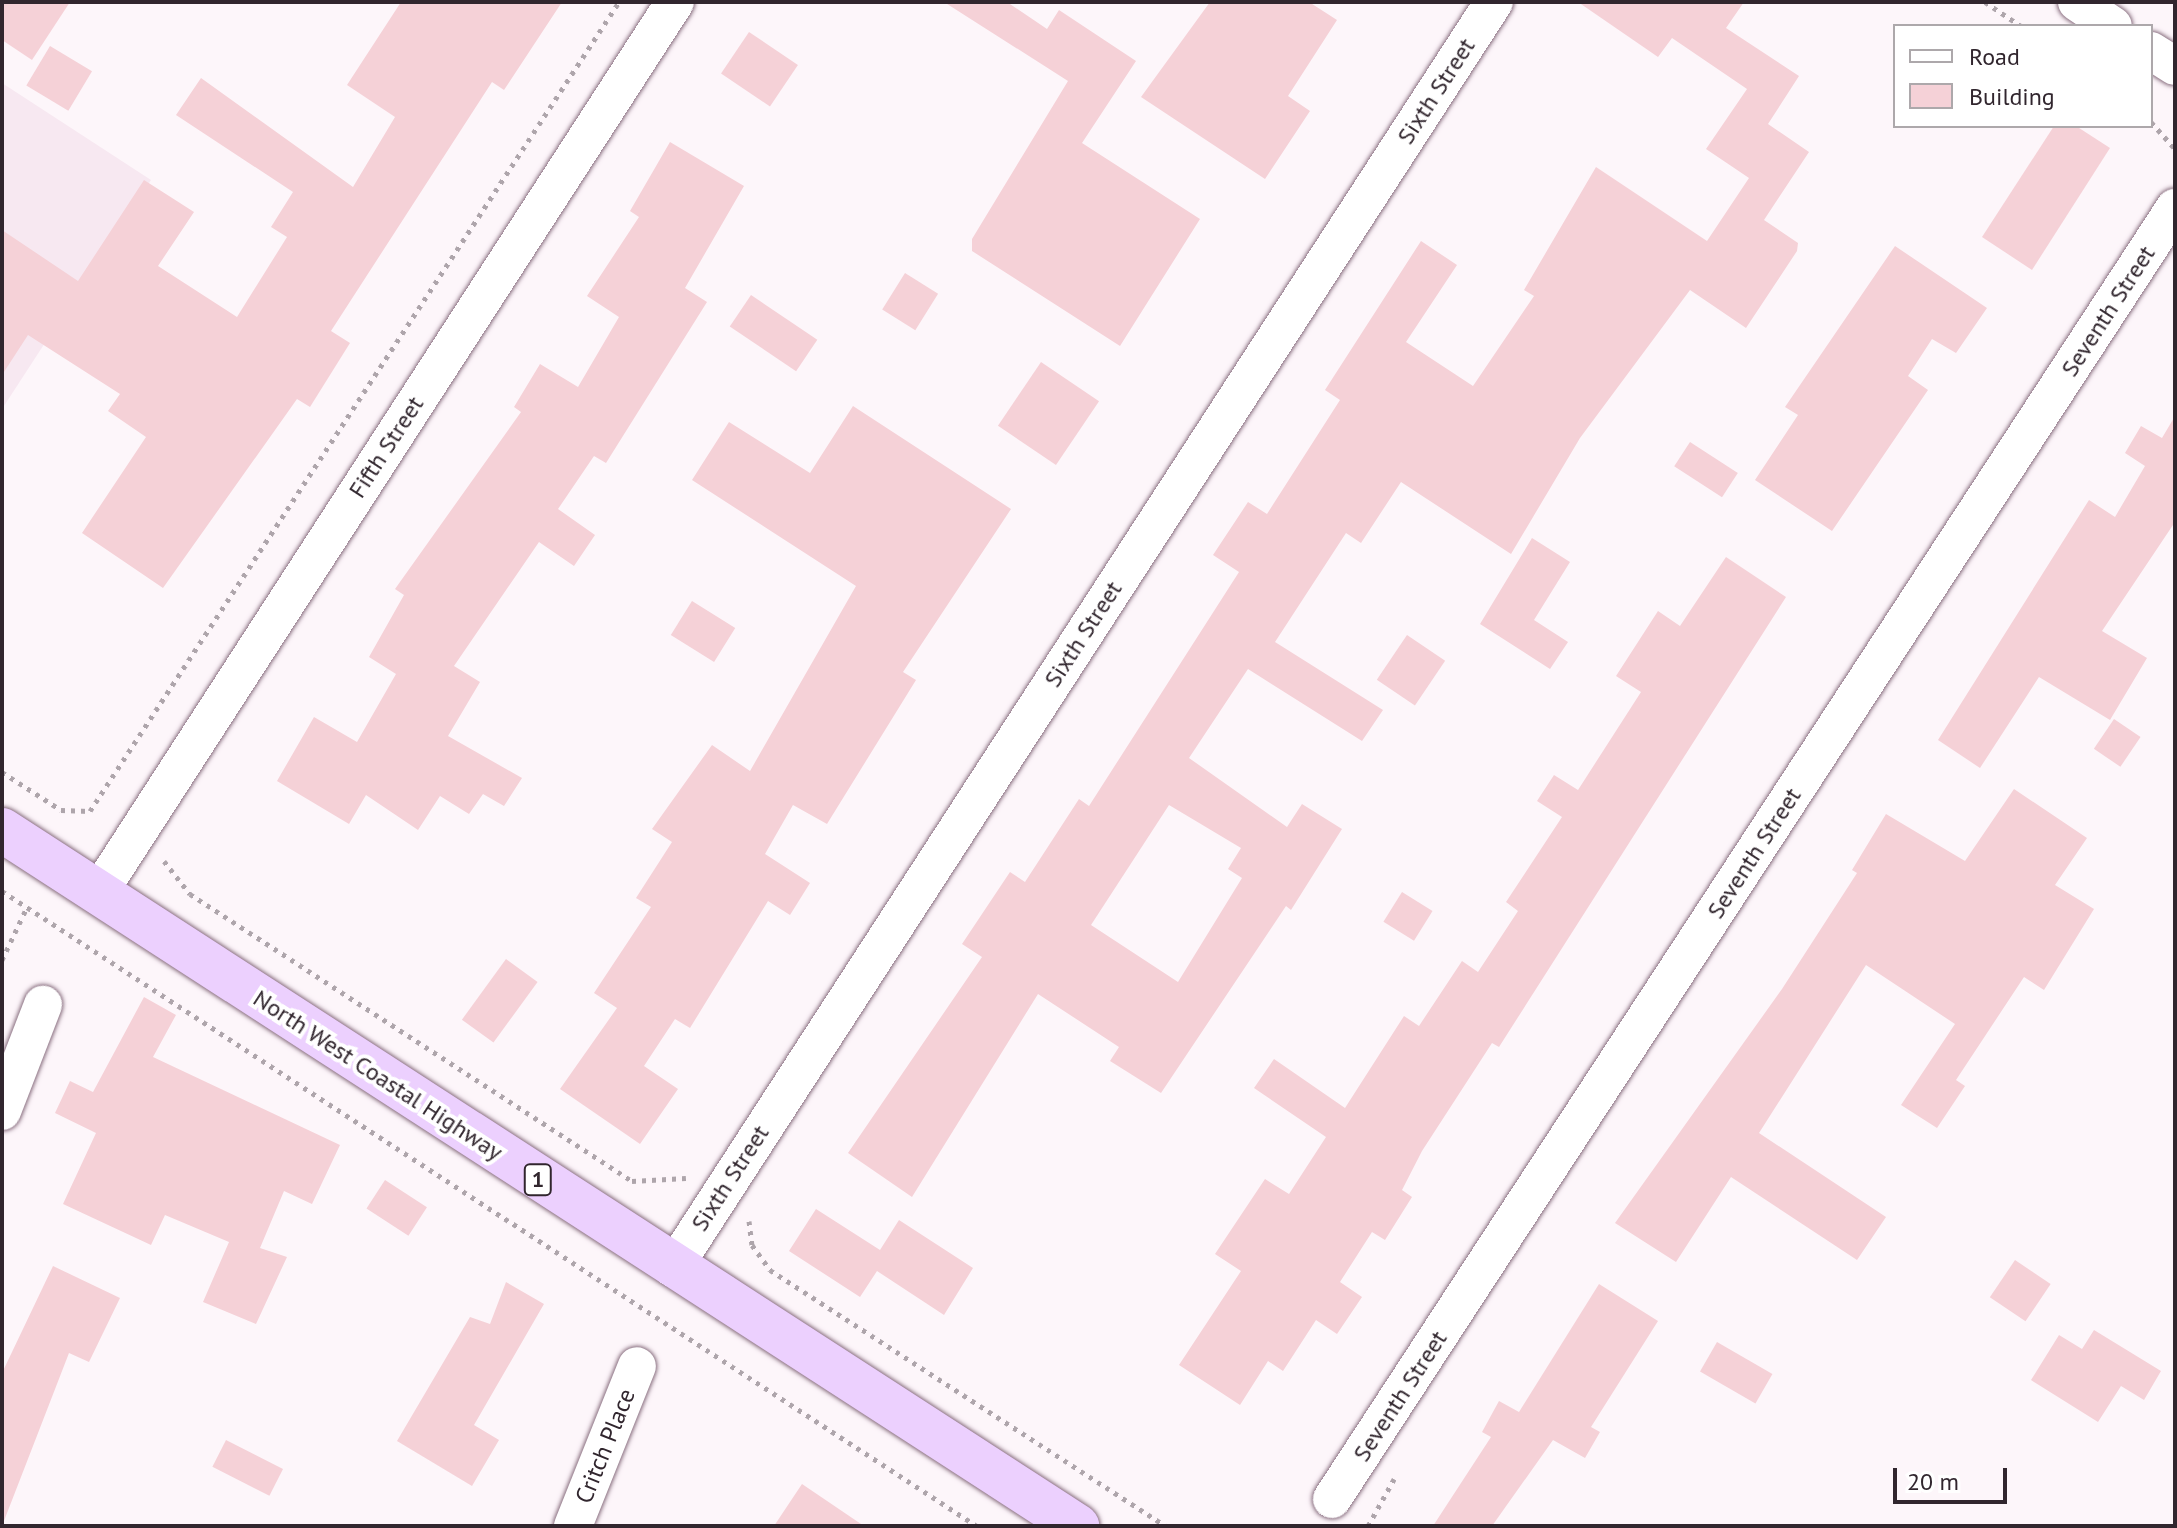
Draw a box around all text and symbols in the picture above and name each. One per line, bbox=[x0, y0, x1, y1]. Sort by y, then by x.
legend bbox=[1893, 24, 2153, 128]
street label: Sixth Street bbox=[1391, 33, 1481, 149]
text: Road bbox=[1969, 41, 2020, 72]
text: Building bbox=[1969, 81, 2055, 112]
street label: Seventh Street bbox=[2055, 240, 2161, 382]
street label: Fifth Street bbox=[343, 391, 429, 503]
street label: Sixth Street bbox=[1038, 576, 1128, 692]
street label: Seventh Street bbox=[1701, 782, 1807, 924]
street label: North West Coastal Highway bbox=[248, 983, 508, 1167]
street label: Sixth Street bbox=[685, 1120, 775, 1236]
road number: 1 bbox=[522, 1162, 554, 1198]
street label: Seventh Street bbox=[1347, 1325, 1453, 1467]
street label: Critch Place bbox=[569, 1385, 641, 1507]
scale bar bbox=[1897, 1452, 2011, 1502]
text: 20 m bbox=[1907, 1466, 1959, 1497]

